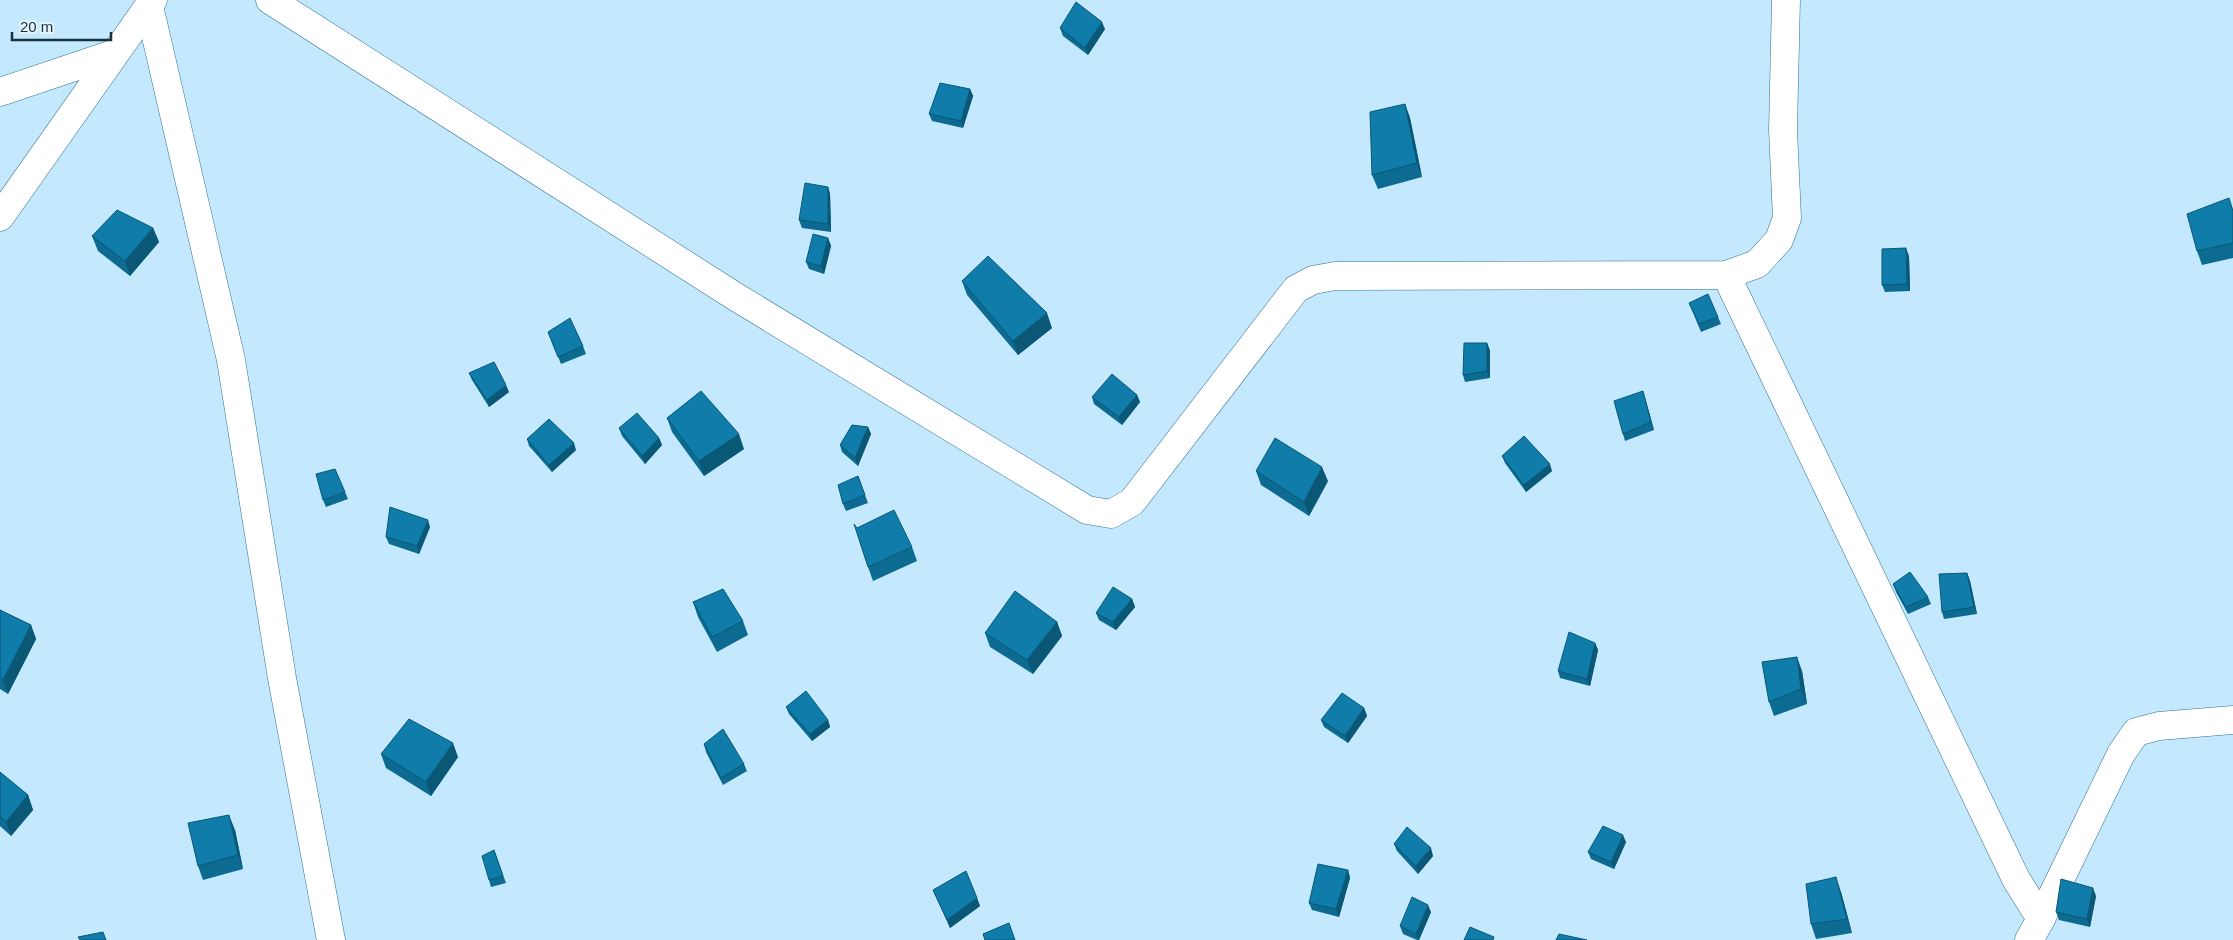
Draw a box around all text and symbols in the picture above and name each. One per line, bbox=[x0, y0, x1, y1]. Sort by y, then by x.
scale bar bbox=[12, 10, 111, 42]
text: 20 m bbox=[20, 18, 53, 35]

